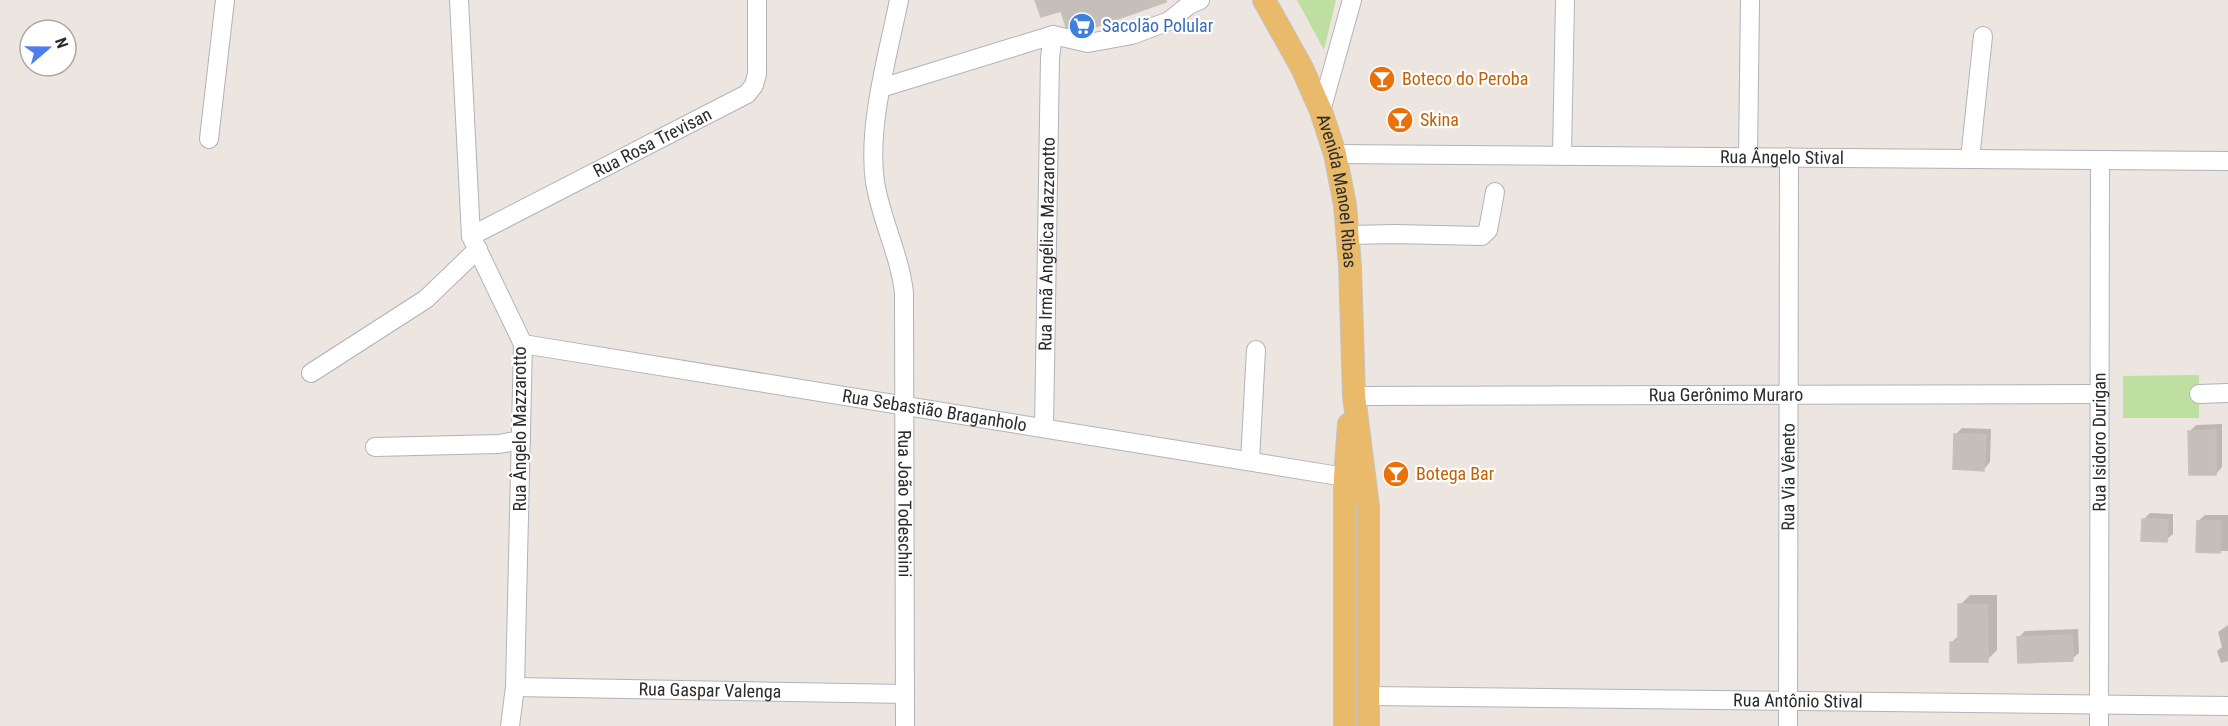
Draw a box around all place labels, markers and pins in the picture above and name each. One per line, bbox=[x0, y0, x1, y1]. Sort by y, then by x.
supermarket icon: Sacolão Polular bbox=[1067, 11, 1097, 41]
place label: Sacolão Polular bbox=[1102, 15, 1214, 36]
bar icon: Boteco do Peroba bbox=[1367, 64, 1397, 94]
place label: Boteco do Peroba bbox=[1402, 68, 1528, 89]
bar icon: Skina bbox=[1385, 105, 1415, 135]
place label: Skina bbox=[1420, 109, 1459, 130]
bar icon: Botega Bar bbox=[1381, 459, 1411, 489]
place label: Botega Bar bbox=[1416, 463, 1495, 484]

